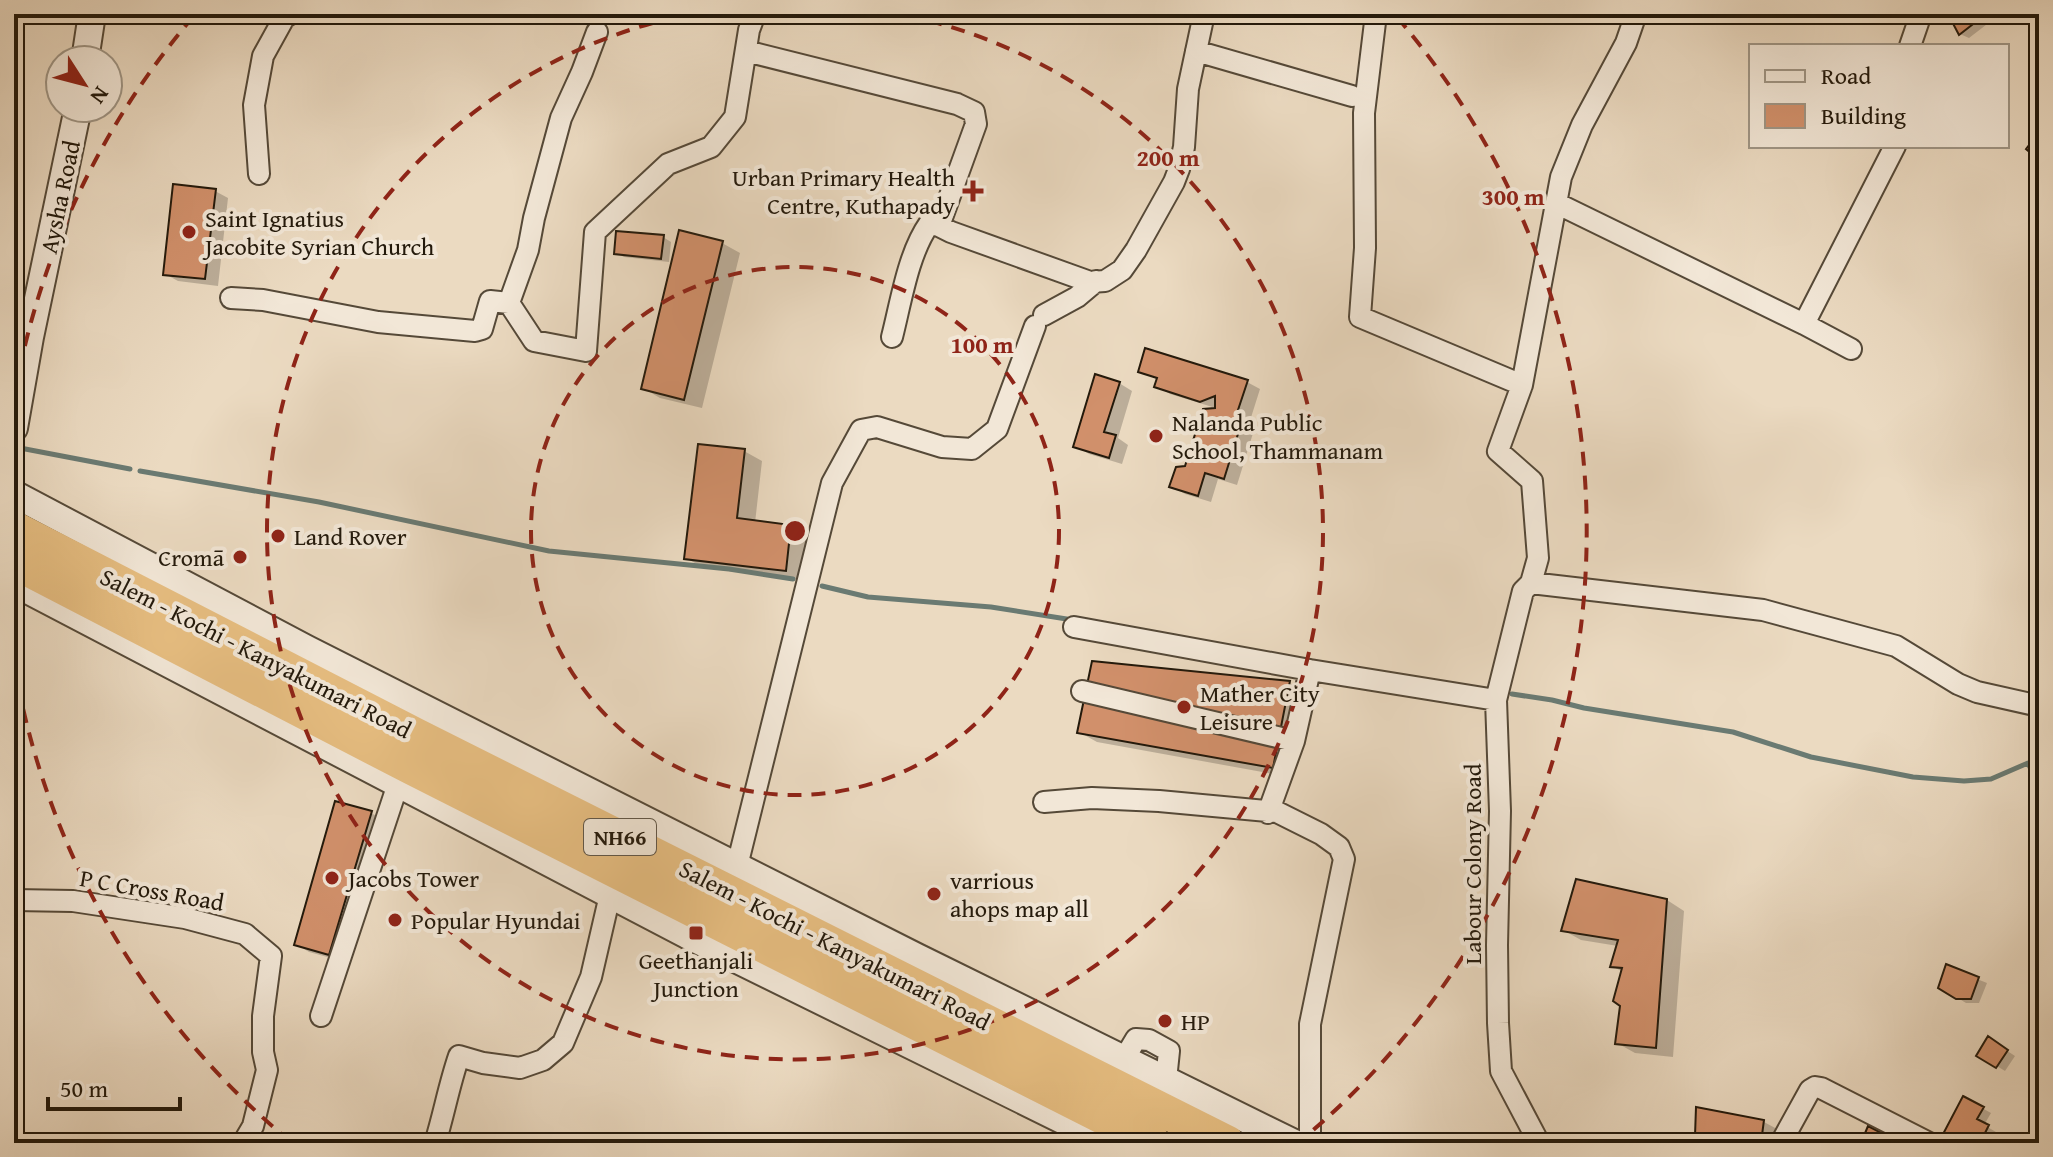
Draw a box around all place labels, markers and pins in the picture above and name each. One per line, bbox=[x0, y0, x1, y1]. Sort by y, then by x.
place label: Urban Primary Health Centre, Kuthapady bbox=[732, 160, 956, 223]
marker: Urban Primary Health Centre, Kuthapady bbox=[962, 180, 984, 202]
place label: Saint Ignatius Jacobite Syrian Church bbox=[202, 201, 435, 264]
marker: Saint Ignatius Jacobite Syrian Church bbox=[180, 223, 198, 241]
place label: Nalanda Public School, Thammanam bbox=[1172, 405, 1383, 468]
marker: Nalanda Public School, Thammanam bbox=[1147, 427, 1165, 445]
centre of rings bbox=[781, 517, 809, 545]
place label: Land Rover bbox=[294, 519, 407, 554]
marker: Land Rover bbox=[269, 527, 287, 545]
place label: Cromā bbox=[158, 540, 225, 575]
marker: Cromā bbox=[231, 548, 249, 566]
place label: Mather City Leisure bbox=[1200, 676, 1320, 739]
marker: Mather City Leisure bbox=[1175, 698, 1193, 716]
place label: Jacobs Tower bbox=[345, 861, 479, 896]
place label: varrious ahops map all bbox=[950, 863, 1089, 926]
marker: Jacobs Tower bbox=[323, 869, 341, 887]
marker: varrious ahops map all bbox=[925, 885, 943, 903]
place label: Popular Hyundai bbox=[411, 903, 581, 938]
marker: Popular Hyundai bbox=[386, 911, 404, 929]
marker: Geethanjali Junction bbox=[687, 924, 705, 942]
place label: Geethanjali Junction bbox=[639, 943, 754, 1006]
place label: HP bbox=[1181, 1004, 1210, 1039]
marker: HP bbox=[1156, 1012, 1174, 1030]

